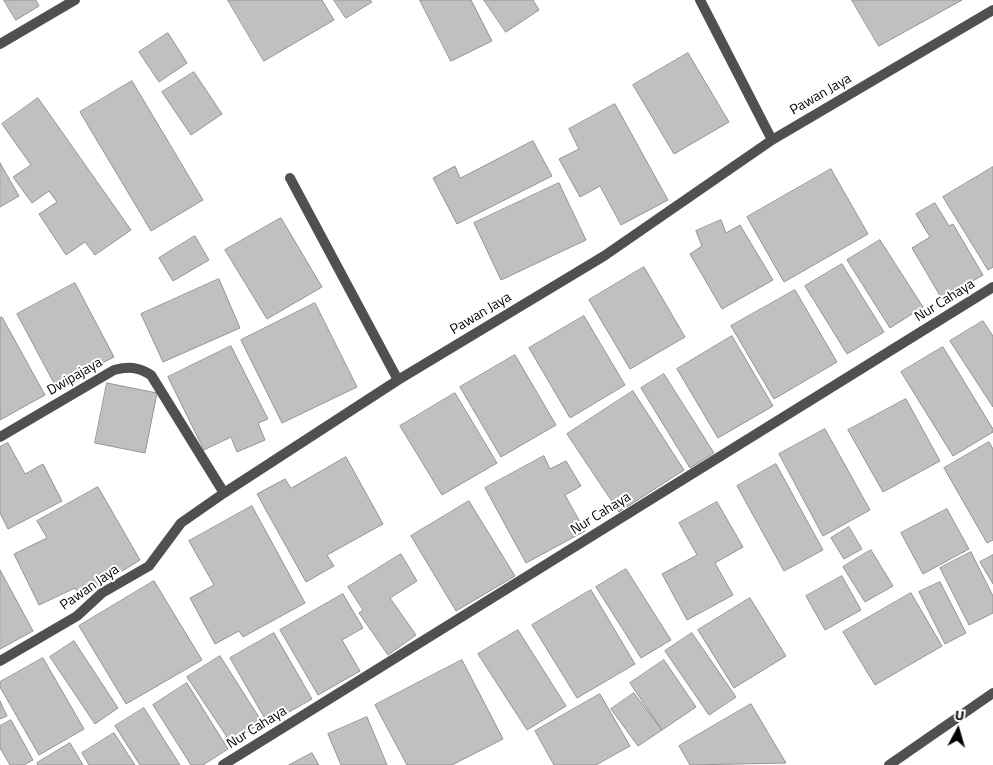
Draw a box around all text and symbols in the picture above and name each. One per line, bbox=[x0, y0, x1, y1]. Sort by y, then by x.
street label: Pawan Jaya bbox=[787, 71, 855, 119]
street label: Nur Cahaya bbox=[912, 276, 978, 326]
street label: Pawan Jaya bbox=[447, 289, 515, 339]
street label: Dwipajaya bbox=[44, 355, 106, 399]
street label: Nur Cahaya bbox=[568, 489, 634, 539]
street label: Pawan Jaya bbox=[57, 562, 123, 614]
street label: Nur Cahaya bbox=[224, 703, 290, 753]
text: U bbox=[954, 704, 965, 726]
north arrow bbox=[933, 705, 983, 755]

